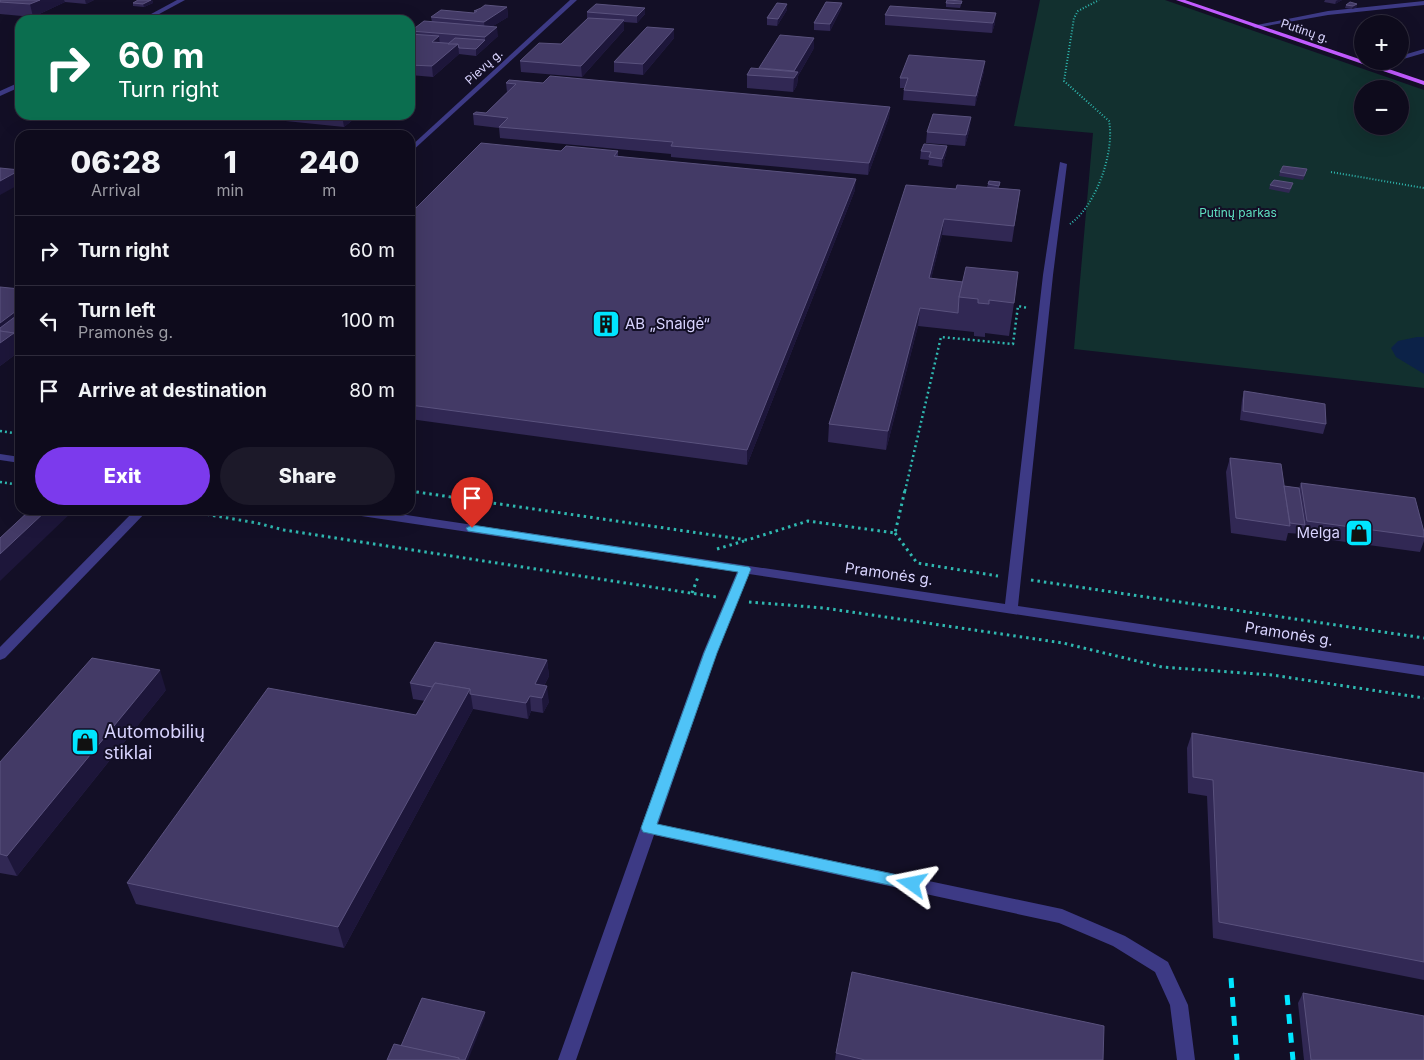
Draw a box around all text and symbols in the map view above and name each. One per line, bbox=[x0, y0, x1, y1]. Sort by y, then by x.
street label: Putinų g. bbox=[1279, 15, 1331, 46]
map controls bbox=[1354, 15, 1409, 135]
button: + bbox=[1354, 15, 1409, 70]
text: 60 m bbox=[118, 34, 205, 76]
icon: right bbox=[35, 35, 100, 100]
street label: Pievų g. bbox=[462, 46, 506, 87]
text: Turn right bbox=[118, 76, 219, 102]
button: − bbox=[1354, 80, 1409, 135]
text: 06:28 bbox=[71, 144, 161, 180]
text: 1 bbox=[223, 144, 237, 180]
text: 240 bbox=[299, 144, 359, 180]
text: Arrival bbox=[91, 180, 140, 200]
text: min bbox=[216, 180, 244, 200]
text: m bbox=[322, 180, 336, 200]
park label: Putinų parkas bbox=[1199, 205, 1277, 220]
icon: right bbox=[35, 237, 63, 265]
text: Turn right bbox=[78, 239, 169, 262]
text: 60 m bbox=[349, 239, 395, 262]
text: Turn left bbox=[78, 299, 156, 322]
icon: left bbox=[35, 307, 63, 335]
text: 100 m bbox=[341, 309, 395, 332]
building icon: AB „Snaigė“ bbox=[591, 309, 621, 339]
place label: AB „Snaigė“ bbox=[625, 314, 710, 333]
text: Pramonės g. bbox=[78, 322, 173, 342]
icon: arrive bbox=[35, 377, 63, 405]
text: Arrive at destination bbox=[78, 379, 267, 402]
text: 80 m bbox=[349, 379, 395, 402]
button: Exit bbox=[35, 447, 210, 505]
button: Share bbox=[220, 447, 395, 505]
pin bbox=[451, 477, 493, 528]
icon: arrive bbox=[458, 484, 486, 512]
shop icon: Melga bbox=[1344, 518, 1374, 548]
place label: Melga bbox=[1296, 523, 1340, 542]
street label: Pramonės g. bbox=[844, 558, 934, 589]
street label: Pramonės g. bbox=[1244, 617, 1335, 650]
place label: Automobilių stiklai bbox=[104, 721, 205, 763]
shop icon: Automobilių stiklai bbox=[70, 727, 100, 757]
position arrow bbox=[885, 857, 937, 909]

